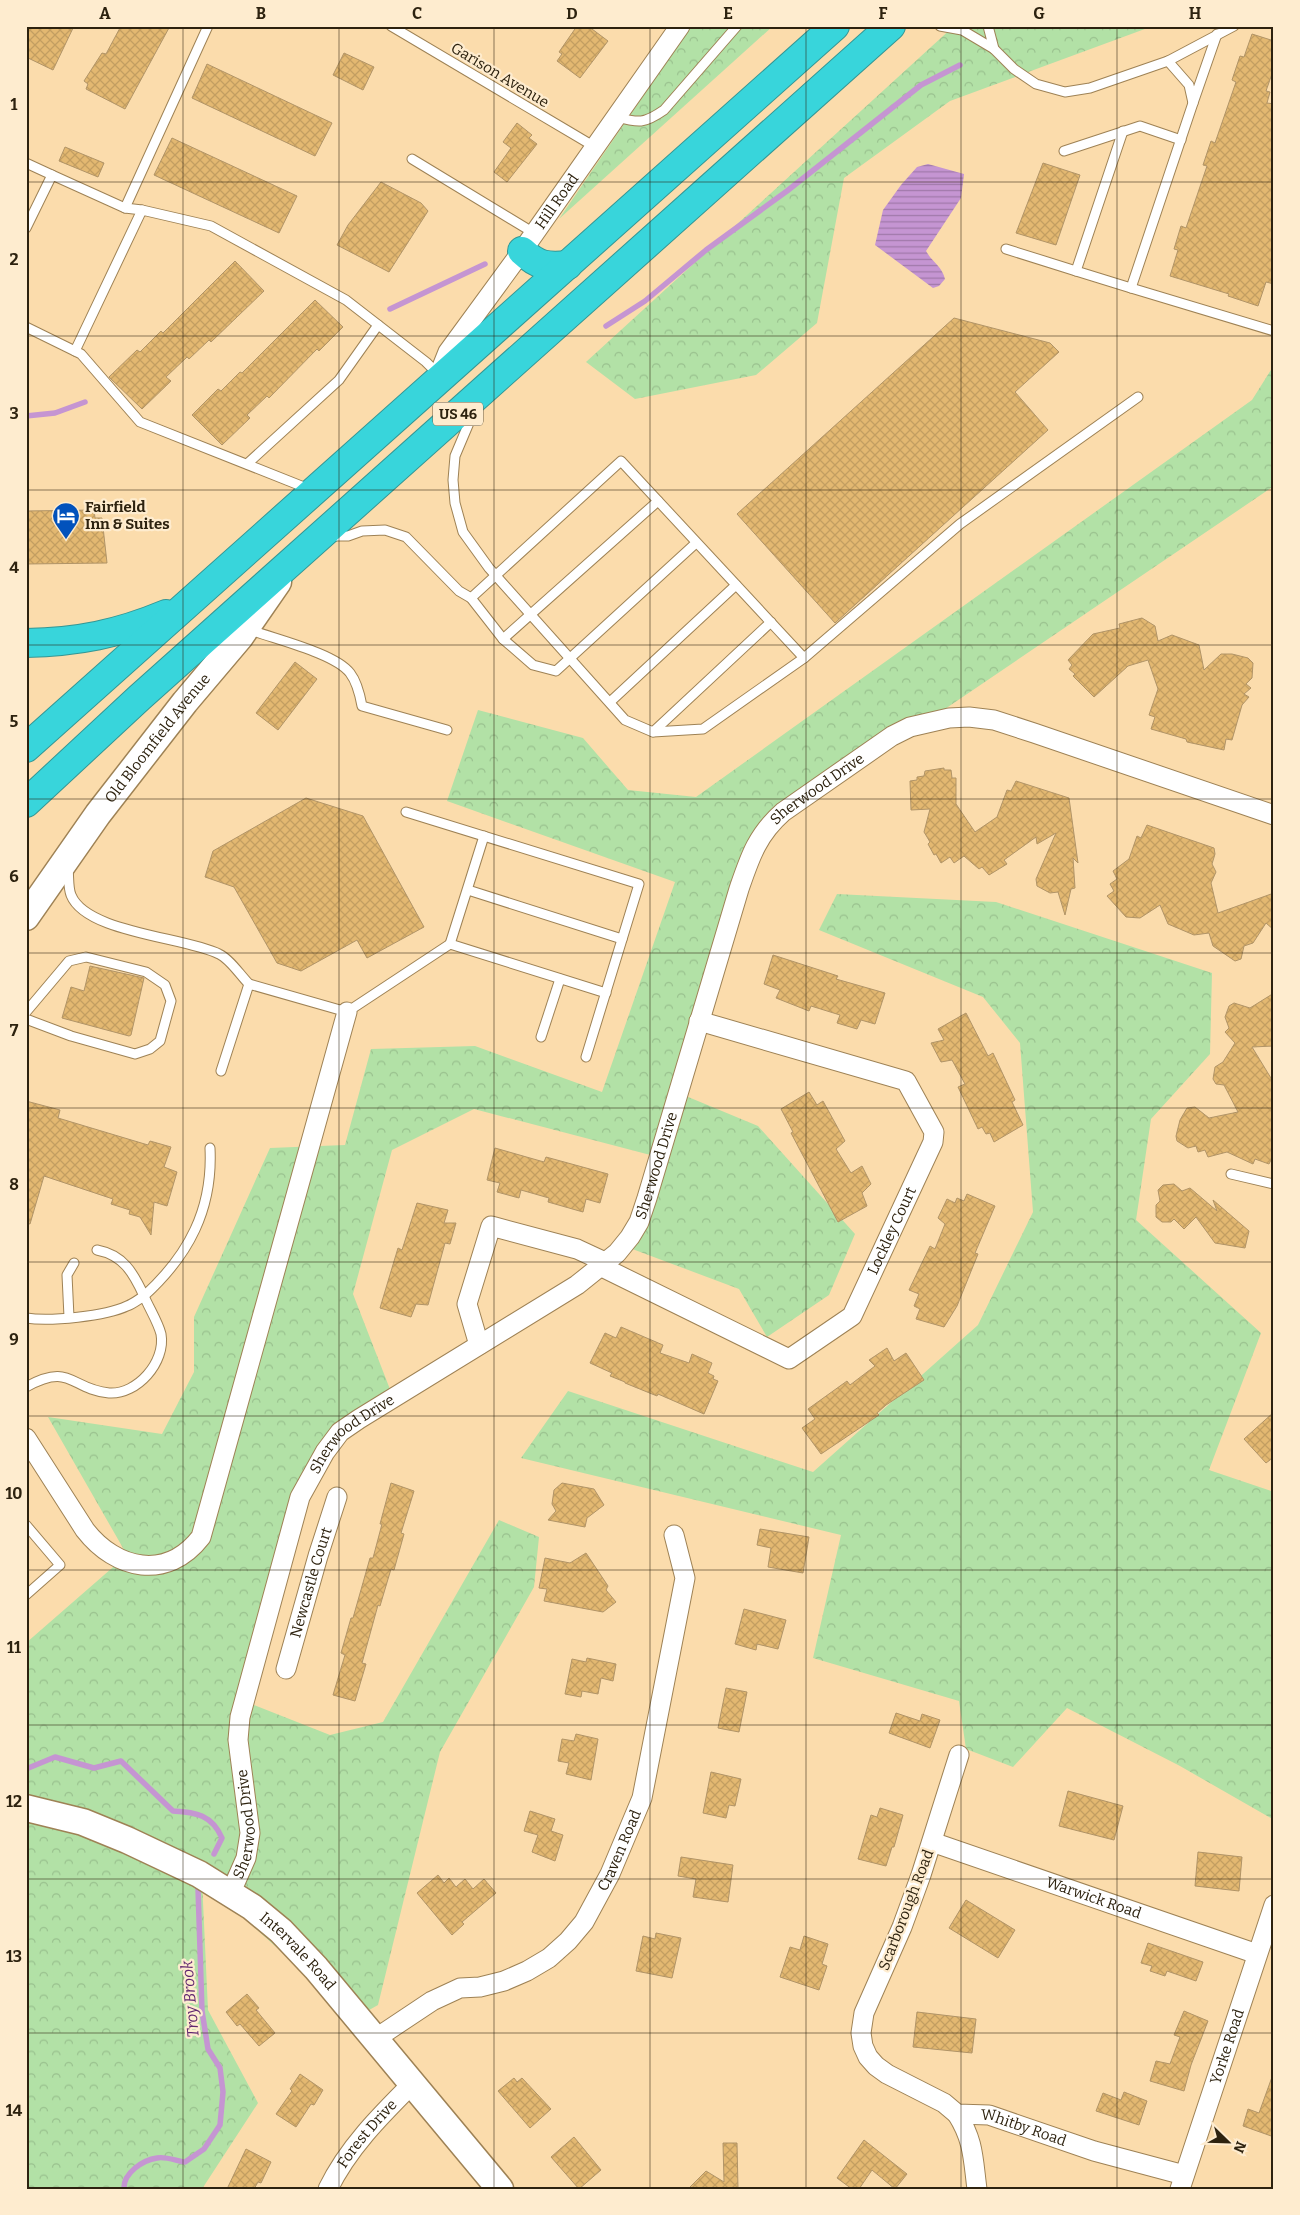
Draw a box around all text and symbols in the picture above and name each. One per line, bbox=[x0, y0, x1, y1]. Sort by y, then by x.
text: A bbox=[99, 4, 111, 23]
text: B bbox=[256, 4, 266, 23]
text: C bbox=[412, 4, 422, 23]
text: D bbox=[566, 4, 578, 23]
text: E bbox=[723, 4, 733, 23]
text: F bbox=[879, 4, 888, 23]
text: G bbox=[1033, 4, 1045, 23]
text: H bbox=[1189, 4, 1202, 23]
street label: Garison Avenue bbox=[448, 39, 552, 111]
text: 1 bbox=[11, 95, 18, 114]
street label: Hill Road bbox=[531, 170, 582, 233]
text: 2 bbox=[9, 250, 19, 269]
road number: US 46 bbox=[433, 402, 483, 426]
text: 3 bbox=[9, 404, 19, 423]
place label: Fairfield Inn & Suites bbox=[85, 498, 170, 533]
hotel icon: Fairfield Inn & Suites bbox=[51, 501, 81, 540]
text: 4 bbox=[9, 558, 19, 577]
street label: Old Bloomfield Avenue bbox=[101, 670, 214, 807]
text: 5 bbox=[10, 712, 19, 731]
street label: Sherwood Drive bbox=[766, 749, 868, 828]
text: 6 bbox=[9, 867, 19, 886]
text: 7 bbox=[10, 1021, 19, 1040]
street label: Sherwood Drive bbox=[631, 1110, 681, 1222]
text: 8 bbox=[9, 1175, 19, 1194]
street label: Lockley Court bbox=[864, 1183, 920, 1278]
text: 9 bbox=[9, 1330, 19, 1349]
street label: Sherwood Drive bbox=[306, 1391, 398, 1477]
text: 10 bbox=[5, 1484, 23, 1503]
street label: Newcastle Court bbox=[286, 1524, 336, 1640]
text: 11 bbox=[7, 1638, 21, 1657]
street label: Sherwood Drive bbox=[229, 1768, 259, 1882]
text: 12 bbox=[6, 1792, 22, 1811]
street label: Craven Road bbox=[593, 1807, 645, 1894]
street label: Scarborough Road bbox=[875, 1847, 937, 1973]
street label: Warwick Road bbox=[1044, 1873, 1144, 1922]
street label: Intervale Road bbox=[256, 1908, 340, 1994]
text: 13 bbox=[6, 1947, 22, 1966]
water label: Troy Brook bbox=[177, 1959, 203, 2038]
street label: Yorke Road bbox=[1206, 2007, 1248, 2086]
street label: Forest Drive bbox=[333, 2096, 401, 2171]
text: 14 bbox=[6, 2101, 23, 2120]
street label: Whitby Road bbox=[981, 2106, 1069, 2150]
north arrow bbox=[1202, 2118, 1252, 2168]
text: N bbox=[1229, 2139, 1249, 2155]

